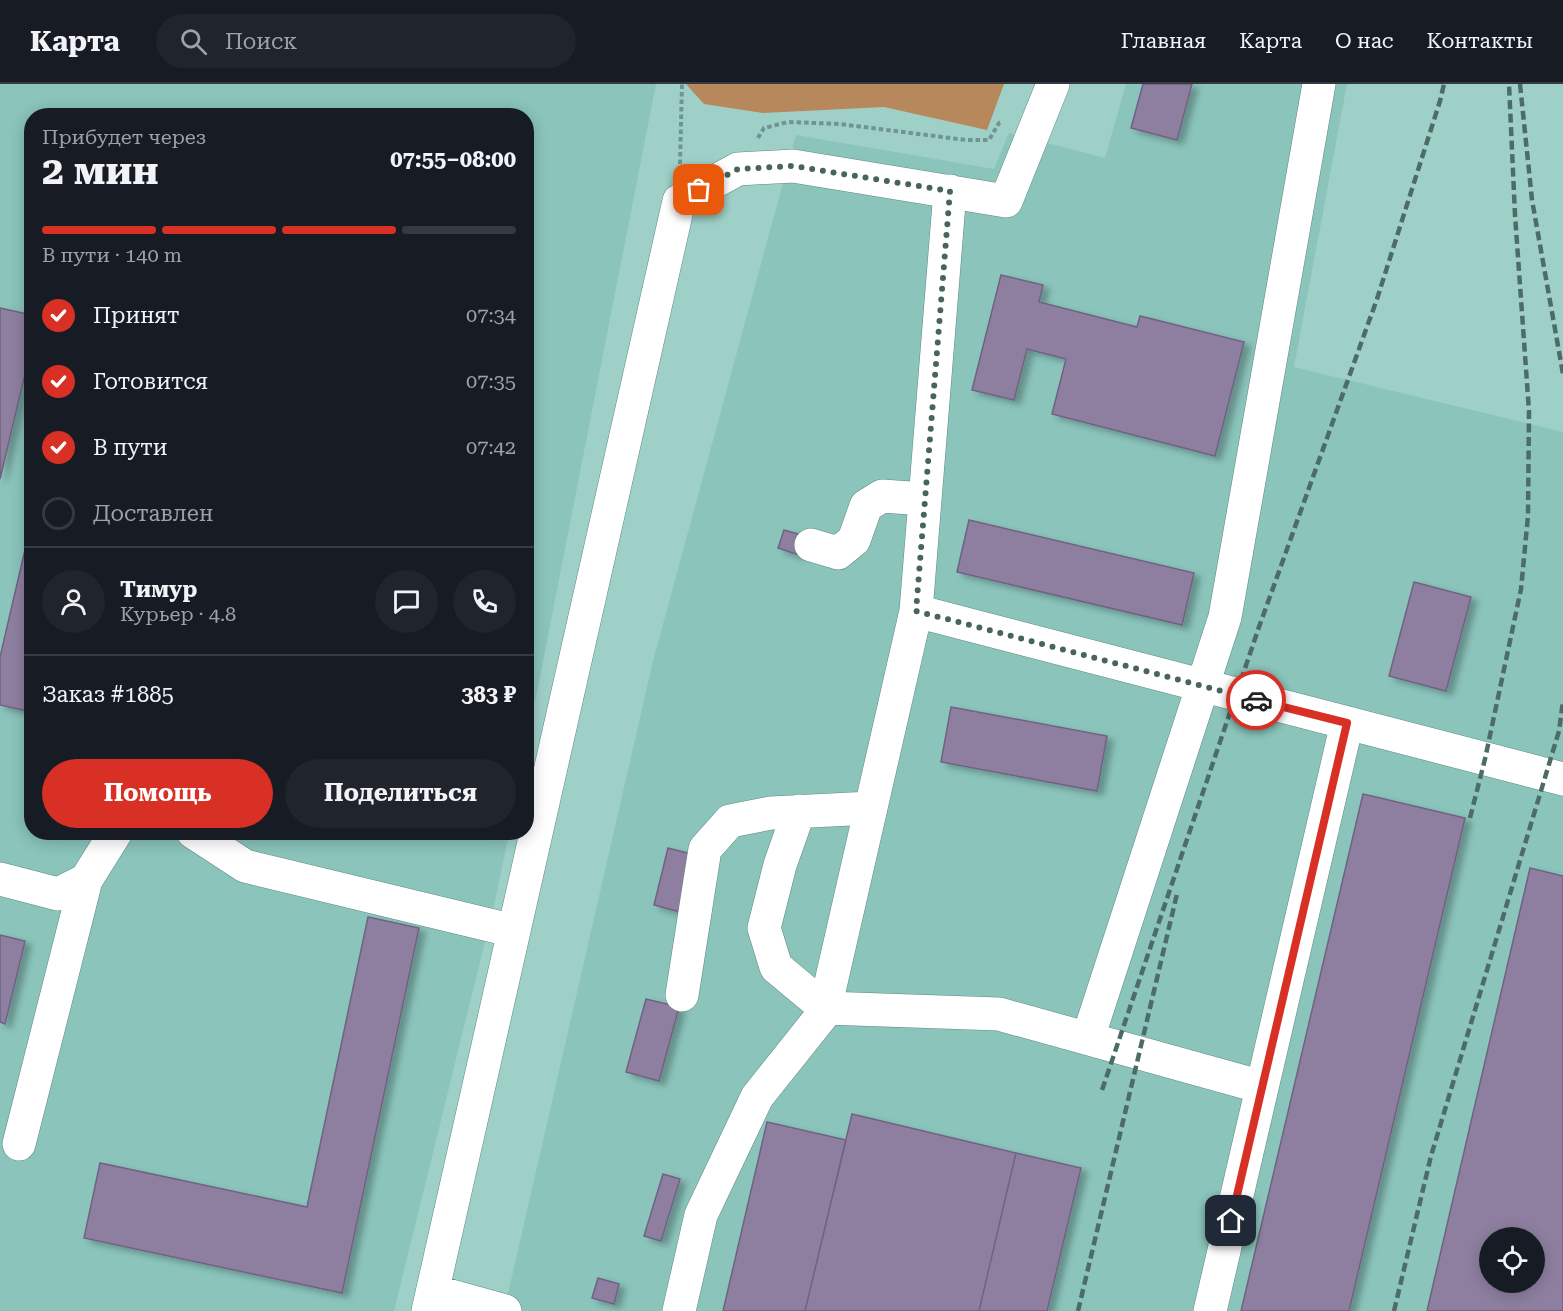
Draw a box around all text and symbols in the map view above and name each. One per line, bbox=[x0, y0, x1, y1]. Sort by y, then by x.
search box bbox=[156, 14, 576, 68]
text: Карта bbox=[30, 25, 120, 58]
icon: search bbox=[177, 25, 210, 58]
text: Поиск bbox=[225, 29, 297, 54]
text: Главная bbox=[1121, 29, 1206, 53]
text: Карта bbox=[1239, 29, 1302, 53]
text: О нас bbox=[1335, 29, 1394, 53]
text: Контакты bbox=[1427, 29, 1533, 53]
text: Прибудет через bbox=[42, 125, 206, 149]
text: 07:55–08:00 bbox=[390, 147, 516, 172]
text: 2 мин bbox=[42, 148, 159, 194]
pin bbox=[673, 164, 724, 215]
icon: bag bbox=[682, 173, 715, 206]
text: В пути · 140 m bbox=[42, 243, 182, 267]
icon: check bbox=[42, 299, 75, 332]
text: Принят bbox=[93, 303, 180, 328]
text: 07:34 bbox=[466, 303, 516, 327]
icon: check bbox=[42, 365, 75, 398]
text: Готовится bbox=[93, 369, 208, 394]
text: 07:35 bbox=[466, 369, 516, 393]
icon: check bbox=[42, 431, 75, 464]
text: В пути bbox=[93, 435, 168, 460]
text: 07:42 bbox=[466, 435, 516, 459]
text: Доставлен bbox=[93, 501, 213, 526]
button: person bbox=[42, 570, 105, 633]
button: chat bbox=[375, 570, 438, 633]
button: phone bbox=[453, 570, 516, 633]
text: Тимур bbox=[120, 577, 197, 602]
text: Курьер · 4.8 bbox=[120, 602, 236, 626]
courier bbox=[1226, 670, 1286, 730]
text: Заказ #1885 bbox=[42, 682, 174, 707]
text: 383 ₽ bbox=[461, 682, 516, 707]
icon: car bbox=[1240, 684, 1273, 717]
button: Помощь bbox=[42, 759, 273, 828]
button: Поделиться bbox=[285, 759, 516, 828]
pin bbox=[1205, 1195, 1256, 1246]
icon: home bbox=[1214, 1204, 1247, 1237]
map controls bbox=[1479, 1227, 1545, 1293]
button: locate bbox=[1479, 1227, 1545, 1293]

